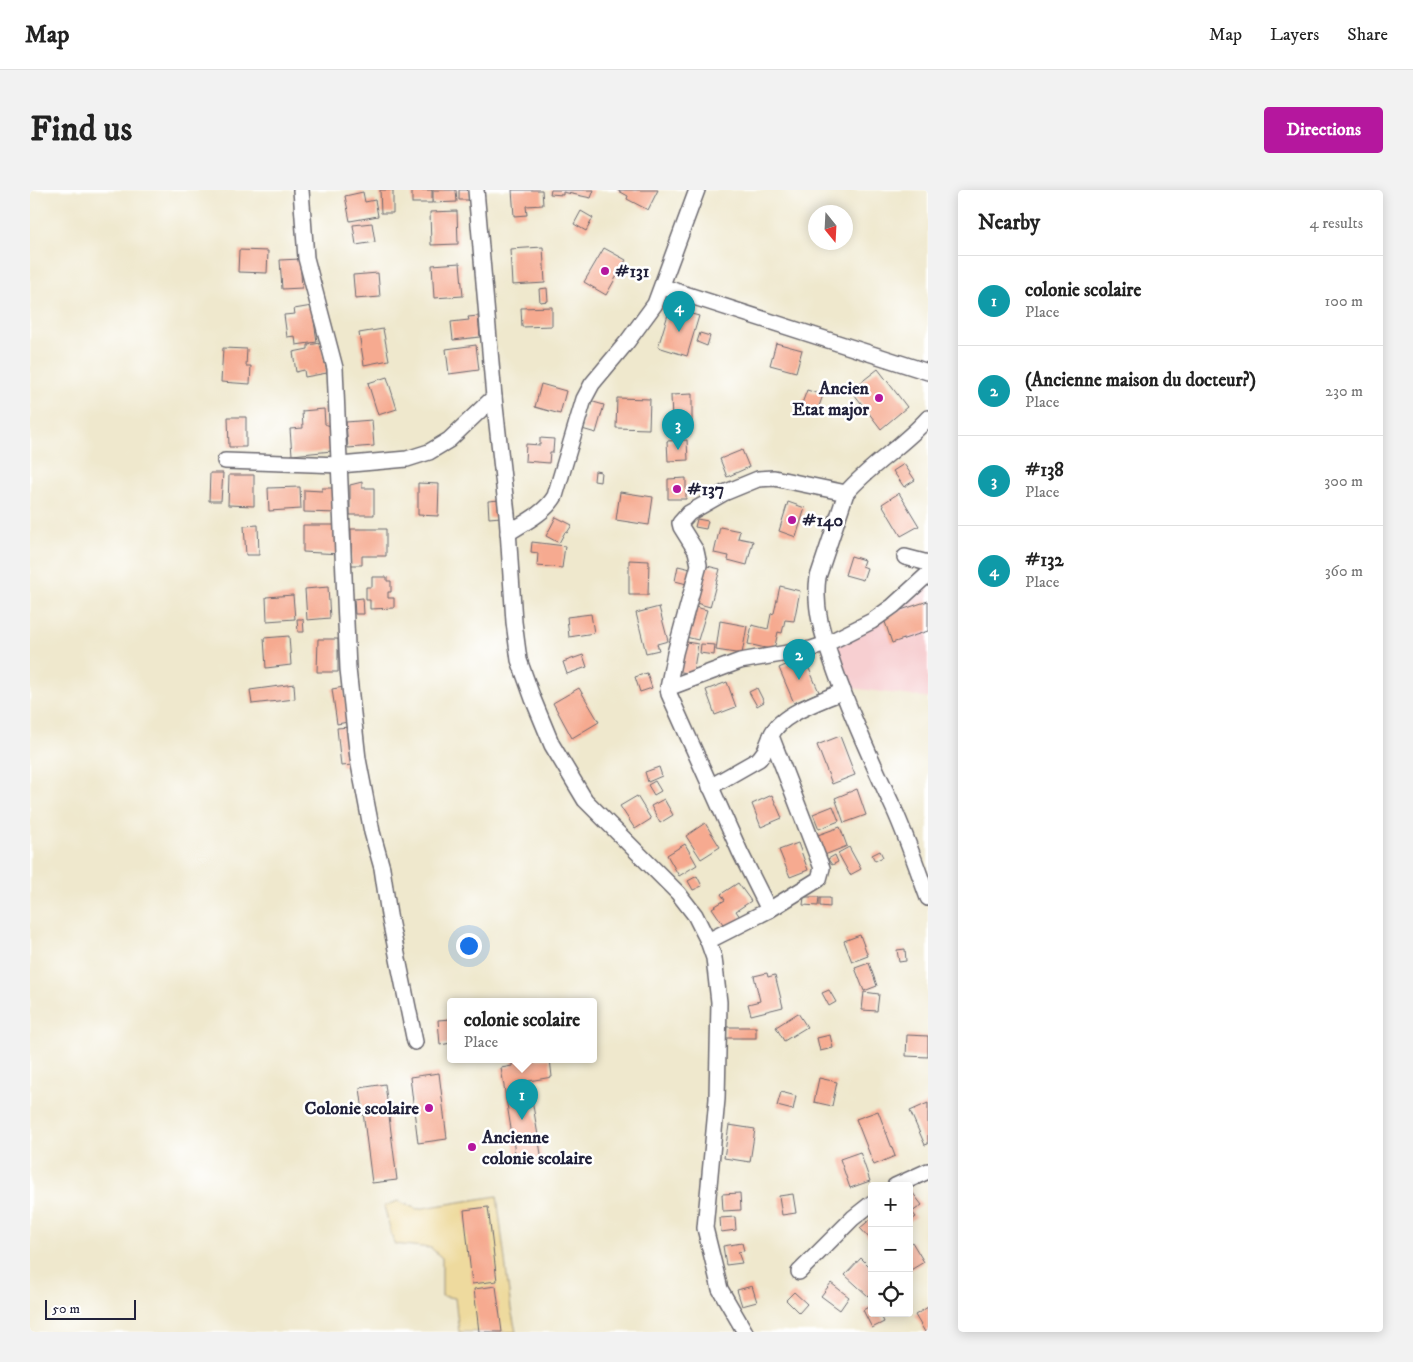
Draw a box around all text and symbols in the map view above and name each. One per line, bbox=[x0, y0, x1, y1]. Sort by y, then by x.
text: Map bbox=[25, 20, 69, 50]
text: Map bbox=[1209, 24, 1242, 46]
text: Layers bbox=[1270, 24, 1319, 46]
text: Share bbox=[1347, 24, 1388, 46]
button: Directions bbox=[1264, 107, 1383, 153]
text: Find us bbox=[30, 108, 132, 152]
north arrow bbox=[808, 205, 853, 250]
text: Nearby bbox=[978, 210, 1040, 236]
text: 4 results bbox=[1310, 213, 1363, 233]
place label: #131 bbox=[615, 261, 650, 283]
marker: #131 bbox=[599, 265, 611, 277]
text: colonie scolaire bbox=[1025, 279, 1141, 302]
pin: 4 bbox=[663, 291, 695, 332]
text: 1 bbox=[991, 291, 997, 311]
text: 100 m bbox=[1325, 291, 1363, 311]
text: Place bbox=[1025, 302, 1059, 322]
text: (Ancienne maison du docteur?) bbox=[1025, 369, 1256, 392]
place label: Ancien Etat major bbox=[792, 378, 870, 421]
text: 2 bbox=[990, 381, 998, 401]
text: 230 m bbox=[1325, 381, 1363, 401]
marker: Ancien Etat major bbox=[873, 392, 885, 404]
text: Place bbox=[1025, 392, 1059, 412]
pin: 3 bbox=[662, 409, 694, 450]
text: #138 bbox=[1025, 459, 1064, 482]
text: 3 bbox=[991, 471, 997, 491]
text: 300 m bbox=[1324, 471, 1363, 491]
place label: #137 bbox=[687, 479, 724, 501]
text: Place bbox=[1025, 482, 1059, 502]
marker: #137 bbox=[671, 483, 683, 495]
place label: #140 bbox=[802, 510, 843, 532]
marker: #140 bbox=[786, 514, 798, 526]
text: #132 bbox=[1025, 549, 1064, 572]
text: 4 bbox=[989, 561, 999, 581]
text: 360 m bbox=[1325, 561, 1363, 581]
text: Place bbox=[1025, 572, 1059, 592]
pin: 2 bbox=[783, 639, 815, 680]
your location bbox=[456, 933, 482, 959]
popup bbox=[447, 998, 597, 1063]
text: colonie scolaire bbox=[464, 1009, 580, 1032]
text: Place bbox=[464, 1032, 498, 1052]
pin: 1 bbox=[506, 1079, 538, 1120]
place label: Colonie scolaire bbox=[305, 1098, 420, 1120]
marker: Colonie scolaire bbox=[423, 1102, 435, 1114]
place label: Ancienne colonie scolaire bbox=[481, 1127, 593, 1170]
marker: Ancienne colonie scolaire bbox=[466, 1141, 478, 1153]
map controls bbox=[868, 1182, 913, 1317]
button: + bbox=[868, 1182, 913, 1227]
button: − bbox=[868, 1227, 913, 1272]
button: locate bbox=[868, 1272, 913, 1317]
scale bar bbox=[45, 1297, 136, 1320]
text: 50 m bbox=[52, 1300, 80, 1318]

